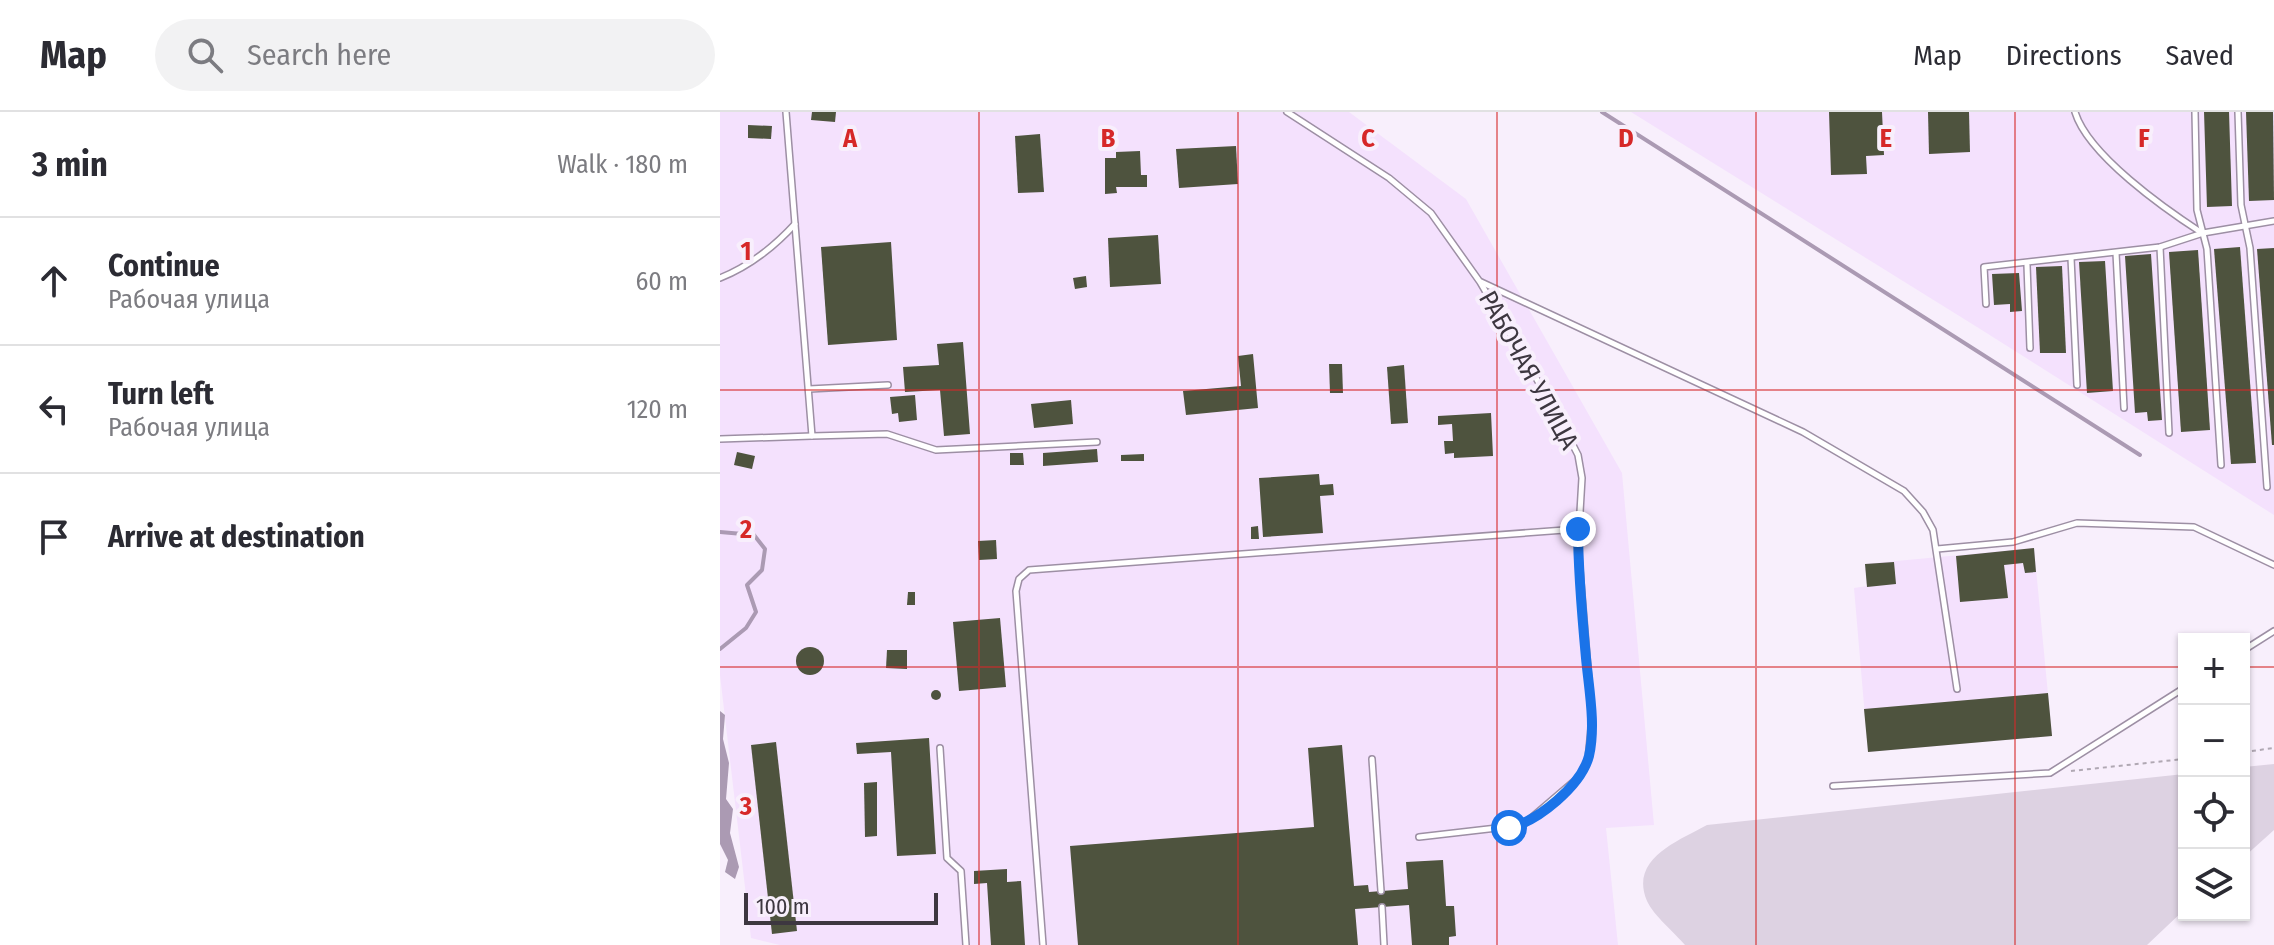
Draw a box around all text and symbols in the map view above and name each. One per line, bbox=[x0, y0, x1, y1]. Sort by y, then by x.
search box bbox=[155, 19, 715, 91]
text: Map bbox=[40, 32, 107, 78]
icon: search bbox=[183, 33, 227, 77]
text: Search here bbox=[247, 37, 391, 73]
text: Map bbox=[1913, 39, 1962, 72]
text: Directions bbox=[2006, 39, 2122, 72]
text: Saved bbox=[2166, 39, 2234, 72]
text: A bbox=[842, 123, 858, 154]
text: B bbox=[1101, 123, 1116, 154]
text: C bbox=[1361, 123, 1375, 154]
text: D bbox=[1618, 123, 1634, 154]
text: E bbox=[1880, 123, 1892, 154]
text: F bbox=[2138, 123, 2150, 154]
text: 3 min bbox=[32, 144, 108, 185]
text: Walk · 180 m bbox=[557, 149, 688, 180]
text: 1 bbox=[741, 236, 752, 267]
text: Continue bbox=[108, 248, 220, 284]
icon: ahead bbox=[32, 259, 76, 303]
text: 60 m bbox=[635, 266, 688, 297]
text: Рабочая улица bbox=[108, 284, 270, 315]
street label: РАБОЧАЯ УЛИЦА bbox=[1472, 286, 1585, 455]
text: Turn left bbox=[108, 376, 214, 412]
icon: left bbox=[32, 387, 76, 431]
text: 120 m bbox=[627, 394, 688, 425]
text: Рабочая улица bbox=[108, 412, 270, 443]
route end bbox=[1560, 511, 1596, 547]
text: 2 bbox=[739, 514, 752, 545]
icon: arrive bbox=[32, 515, 76, 559]
text: Arrive at destination bbox=[108, 519, 365, 555]
map controls bbox=[2178, 633, 2250, 921]
button: + bbox=[2178, 633, 2250, 705]
button: − bbox=[2178, 705, 2250, 777]
button: locate bbox=[2178, 777, 2250, 849]
text: 3 bbox=[739, 791, 752, 822]
route start bbox=[1491, 810, 1527, 846]
button: layers bbox=[2178, 849, 2250, 921]
scale bar bbox=[744, 889, 938, 925]
text: 100 m bbox=[756, 893, 810, 920]

